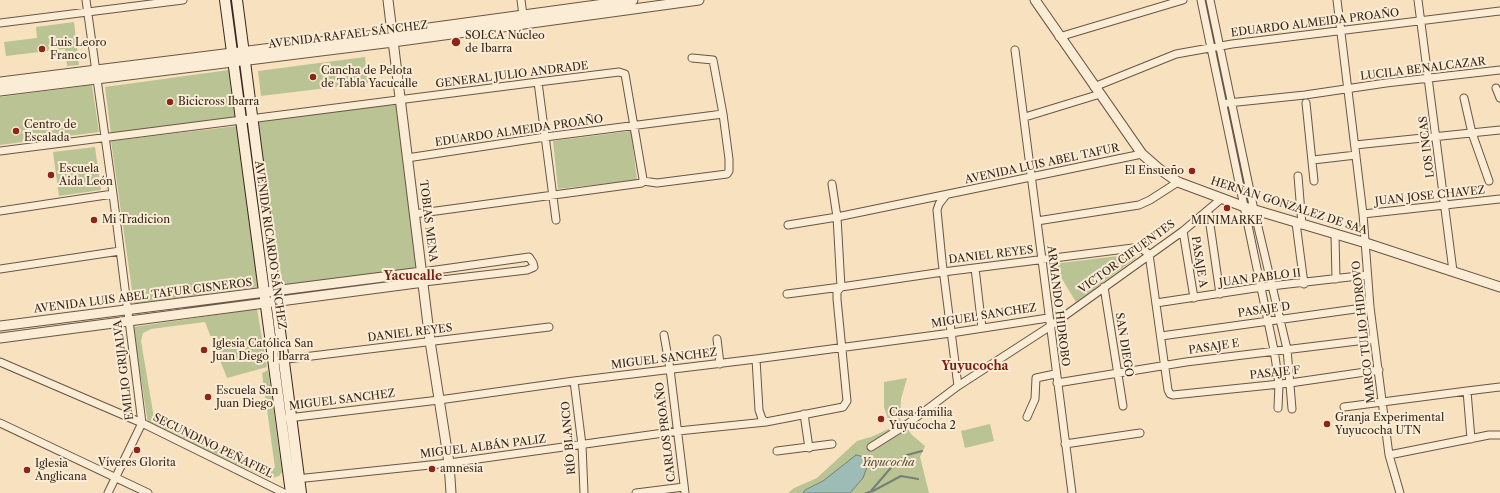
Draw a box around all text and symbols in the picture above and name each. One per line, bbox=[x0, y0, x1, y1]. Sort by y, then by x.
street label: EDUARDO ALMEIDA PROAÑO bbox=[1230, 6, 1400, 40]
street label: AVENIDA RAFAEL SÁNCHEZ bbox=[267, 19, 429, 51]
place label: SOLCA Núcleo de Ibarra bbox=[465, 29, 545, 55]
place label: Luis Leoro Franco bbox=[50, 36, 106, 62]
marker: SOLCA Núcleo de Ibarra bbox=[450, 36, 462, 48]
marker: Luis Leoro Franco bbox=[37, 44, 47, 54]
street label: LUCILA BENALCAZAR bbox=[1360, 55, 1486, 83]
street label: GENERAL JULIO ANDRADE bbox=[435, 59, 589, 91]
place label: Cancha de Pelota de Tabla Yacucalle bbox=[321, 64, 418, 90]
marker: Cancha de Pelota de Tabla Yacucalle bbox=[308, 72, 318, 82]
place label: Bicicross Ibarra bbox=[178, 95, 259, 109]
marker: Bicicross Ibarra bbox=[165, 97, 175, 107]
street label: EDUARDO ALMEIDA PROAÑO bbox=[434, 113, 604, 149]
street label: LOS INCAS bbox=[1417, 115, 1437, 179]
place label: Centro de Escalada bbox=[24, 118, 76, 144]
marker: Centro de Escalada bbox=[11, 126, 21, 136]
street label: AVENIDA LUIS ABEL TAFUR bbox=[964, 141, 1120, 187]
street label: AVENIDA RICARDO SÁNCHEZ bbox=[252, 160, 288, 330]
place label: Escuela Aida León bbox=[59, 162, 113, 188]
place label: El Ensueño bbox=[1125, 164, 1184, 178]
marker: El Ensueño bbox=[1187, 166, 1197, 176]
marker: Escuela Aida León bbox=[46, 170, 56, 180]
street label: HERNAN GONZALEZ DE SAA bbox=[1209, 174, 1369, 238]
street label: TOBIAS MENA bbox=[416, 179, 440, 263]
street label: JUAN JOSE CHAVEZ bbox=[1374, 184, 1486, 208]
marker: MINIMARKE bbox=[1222, 203, 1232, 213]
place label: Mi Tradicion bbox=[102, 213, 170, 227]
place label: MINIMARKE bbox=[1191, 214, 1263, 228]
marker: Mi Tradicion bbox=[89, 215, 99, 225]
street label: VICTOR CIFUENTES bbox=[1076, 218, 1178, 296]
street label: PASAJE A bbox=[1188, 235, 1210, 289]
street label: DANIEL REYES bbox=[948, 243, 1034, 267]
street label: ARMANDO HIDROBO bbox=[1044, 245, 1072, 367]
street label: MARCO TULIO HIDROVO bbox=[1350, 260, 1378, 404]
street label: JUAN PABLO II bbox=[1218, 266, 1302, 290]
district label: Yacucalle bbox=[384, 270, 442, 284]
street label: AVENIDA LUIS ABEL TAFUR CISNEROS bbox=[33, 276, 253, 316]
street label: PASAJE D bbox=[1237, 300, 1291, 320]
street label: MIGUEL SANCHEZ bbox=[930, 301, 1038, 331]
street label: SAN DIEGO bbox=[1112, 312, 1136, 378]
street label: EMILIO GRIJALVA bbox=[111, 319, 137, 421]
street label: DANIEL REYES bbox=[367, 321, 453, 345]
place label: Iglesia Católica San Juan Diego | Ibarra bbox=[212, 337, 313, 363]
street label: PASAJE E bbox=[1188, 337, 1240, 357]
marker: Iglesia Católica San Juan Diego | Ibarra bbox=[199, 345, 209, 355]
street label: MIGUEL SANCHEZ bbox=[610, 346, 718, 372]
district label: Yuyucocha bbox=[941, 360, 1009, 374]
street label: PASAJE F bbox=[1249, 364, 1301, 382]
street label: CARLOS PROAÑO bbox=[653, 381, 679, 483]
place label: Escuela San Juan Diego bbox=[216, 384, 278, 410]
street label: MIGUEL SANCHEZ bbox=[288, 387, 396, 413]
marker: Escuela San Juan Diego bbox=[203, 392, 213, 402]
street label: RÍO BLANCO bbox=[559, 401, 579, 475]
place label: Casa familia Yuyucocha 2 bbox=[889, 406, 956, 432]
street label: SECUNDINO PEÑAFIEL bbox=[151, 411, 275, 481]
place label: Granja Experimental Yuyucocha UTN bbox=[1335, 411, 1444, 437]
marker: Casa familia Yuyucocha 2 bbox=[876, 414, 886, 424]
marker: Granja Experimental Yuyucocha UTN bbox=[1322, 419, 1332, 429]
street label: MIGUEL ALBÁN PALIZ bbox=[419, 433, 547, 461]
marker: Víveres Glorita bbox=[132, 445, 142, 455]
place label: Víveres Glorita bbox=[98, 456, 176, 470]
park label: Yuyucocha bbox=[861, 456, 915, 470]
place label: Iglesia Anglicana bbox=[35, 457, 87, 483]
place label: amnesia bbox=[440, 462, 483, 476]
marker: amnesia bbox=[427, 464, 437, 474]
marker: Iglesia Anglicana bbox=[22, 465, 32, 475]

